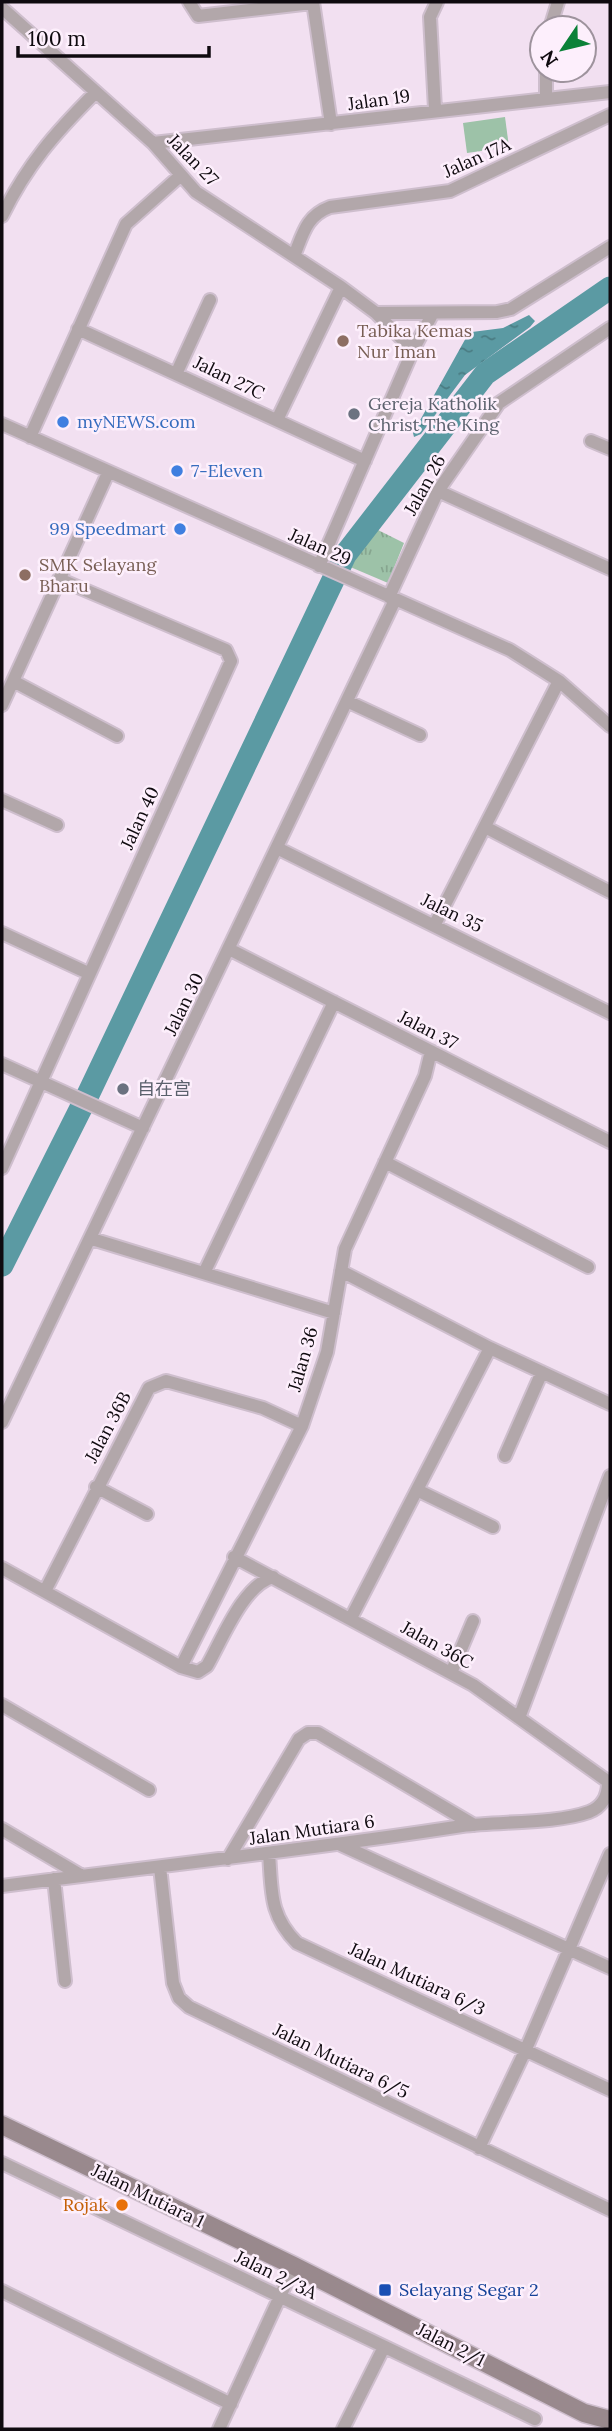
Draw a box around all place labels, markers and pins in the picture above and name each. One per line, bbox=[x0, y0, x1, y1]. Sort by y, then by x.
place label: Tabika Kemas Nur Iman bbox=[357, 319, 472, 363]
marker: Tabika Kemas Nur Iman bbox=[335, 333, 351, 349]
place label: Gereja Katholik Christ The King bbox=[368, 392, 500, 436]
marker: Gereja Katholik Christ The King bbox=[346, 406, 362, 422]
place label: myNEWS.com bbox=[77, 410, 196, 433]
marker: myNEWS.com bbox=[55, 414, 71, 430]
place label: 7-Eleven bbox=[191, 459, 263, 482]
marker: 7-Eleven bbox=[169, 463, 185, 479]
place label: 99 Speedmart bbox=[49, 517, 166, 540]
marker: 99 Speedmart bbox=[172, 521, 188, 537]
place label: SMK Selayang Bharu bbox=[39, 553, 157, 597]
marker: SMK Selayang Bharu bbox=[17, 567, 33, 583]
place label: 自在宫 bbox=[137, 1077, 191, 1100]
marker: 自在宫 bbox=[115, 1081, 131, 1097]
place label: Rojak bbox=[63, 2193, 108, 2216]
marker: Rojak bbox=[114, 2197, 130, 2213]
place label: Selayang Segar 2 bbox=[399, 2278, 539, 2301]
marker: Selayang Segar 2 bbox=[377, 2282, 393, 2298]

